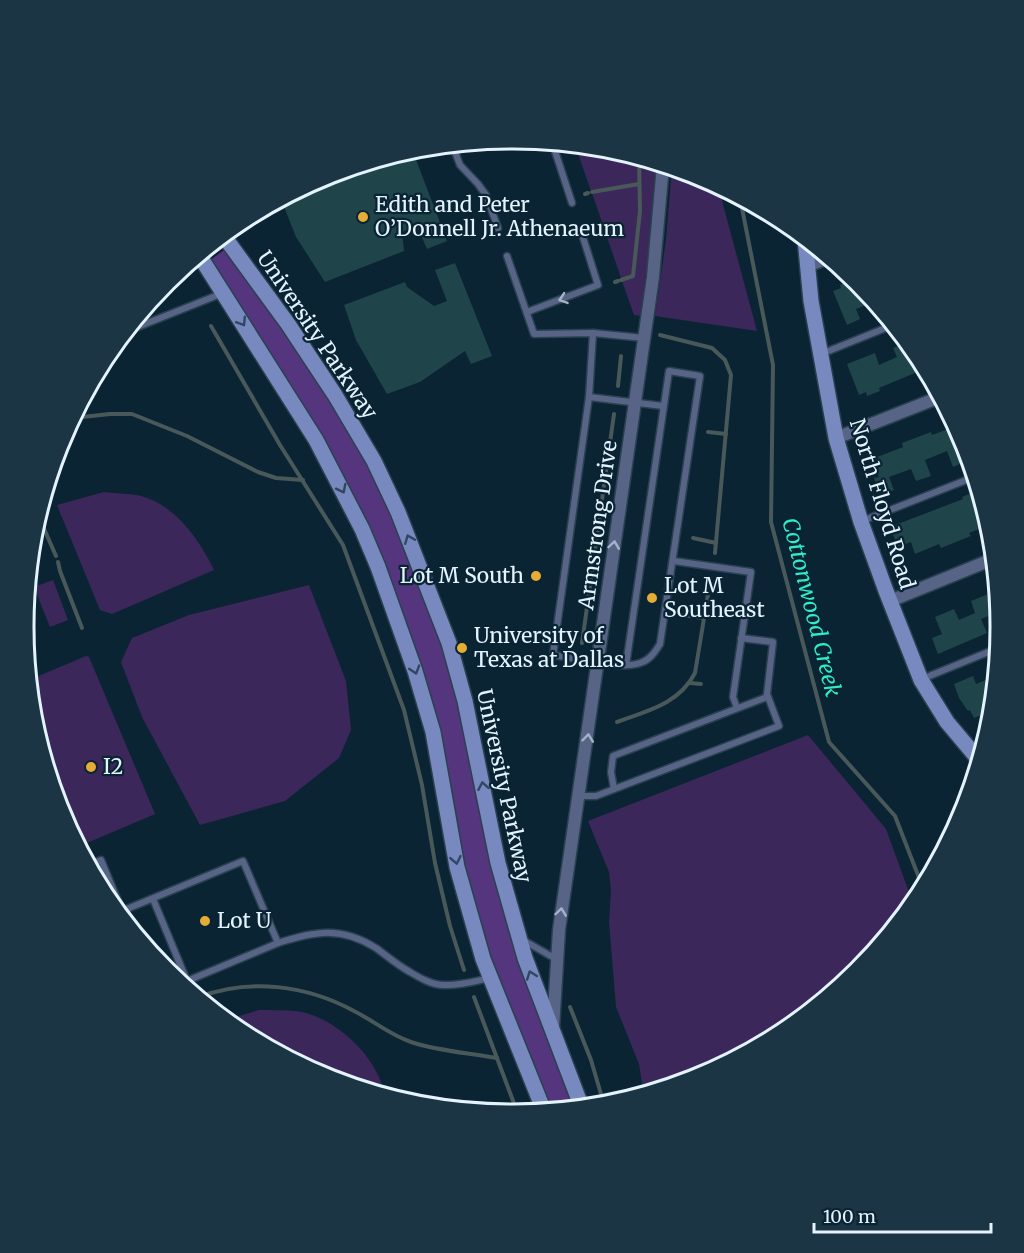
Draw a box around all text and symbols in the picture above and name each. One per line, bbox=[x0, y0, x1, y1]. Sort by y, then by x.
place label: Edith and Peter O’Donnell Jr. Athenaeum bbox=[375, 191, 624, 242]
marker: Edith and Peter O’Donnell Jr. Athenaeum bbox=[356, 210, 370, 224]
street label: University Parkway bbox=[251, 246, 384, 425]
one-way arrow bbox=[558, 292, 569, 305]
one-way arrow bbox=[234, 316, 246, 326]
street label: North Floyd Road bbox=[844, 415, 921, 593]
street label: Armstrong Drive bbox=[572, 438, 623, 612]
one-way arrow bbox=[334, 483, 346, 494]
water label: Cottonwood Creek bbox=[776, 515, 848, 699]
one-way arrow bbox=[404, 535, 416, 546]
one-way arrow bbox=[608, 540, 620, 550]
place label: Lot M South bbox=[400, 562, 524, 589]
marker: Lot M South bbox=[529, 569, 543, 583]
place label: Lot M Southeast bbox=[664, 572, 765, 623]
marker: Lot M Southeast bbox=[645, 591, 659, 605]
place label: University of Texas at Dallas bbox=[474, 622, 624, 673]
marker: University of Texas at Dallas bbox=[455, 641, 469, 655]
one-way arrow bbox=[408, 664, 420, 675]
street label: University Parkway bbox=[471, 687, 538, 886]
one-way arrow bbox=[581, 733, 593, 743]
place label: I2 bbox=[103, 753, 123, 780]
marker: I2 bbox=[84, 760, 98, 774]
one-way arrow bbox=[477, 781, 490, 791]
one-way arrow bbox=[449, 855, 462, 865]
place label: Lot U bbox=[217, 907, 272, 934]
one-way arrow bbox=[555, 907, 567, 916]
marker: Lot U bbox=[198, 914, 212, 928]
one-way arrow bbox=[526, 970, 538, 981]
scale bar bbox=[814, 1196, 991, 1234]
text: 100 m bbox=[823, 1205, 876, 1228]

